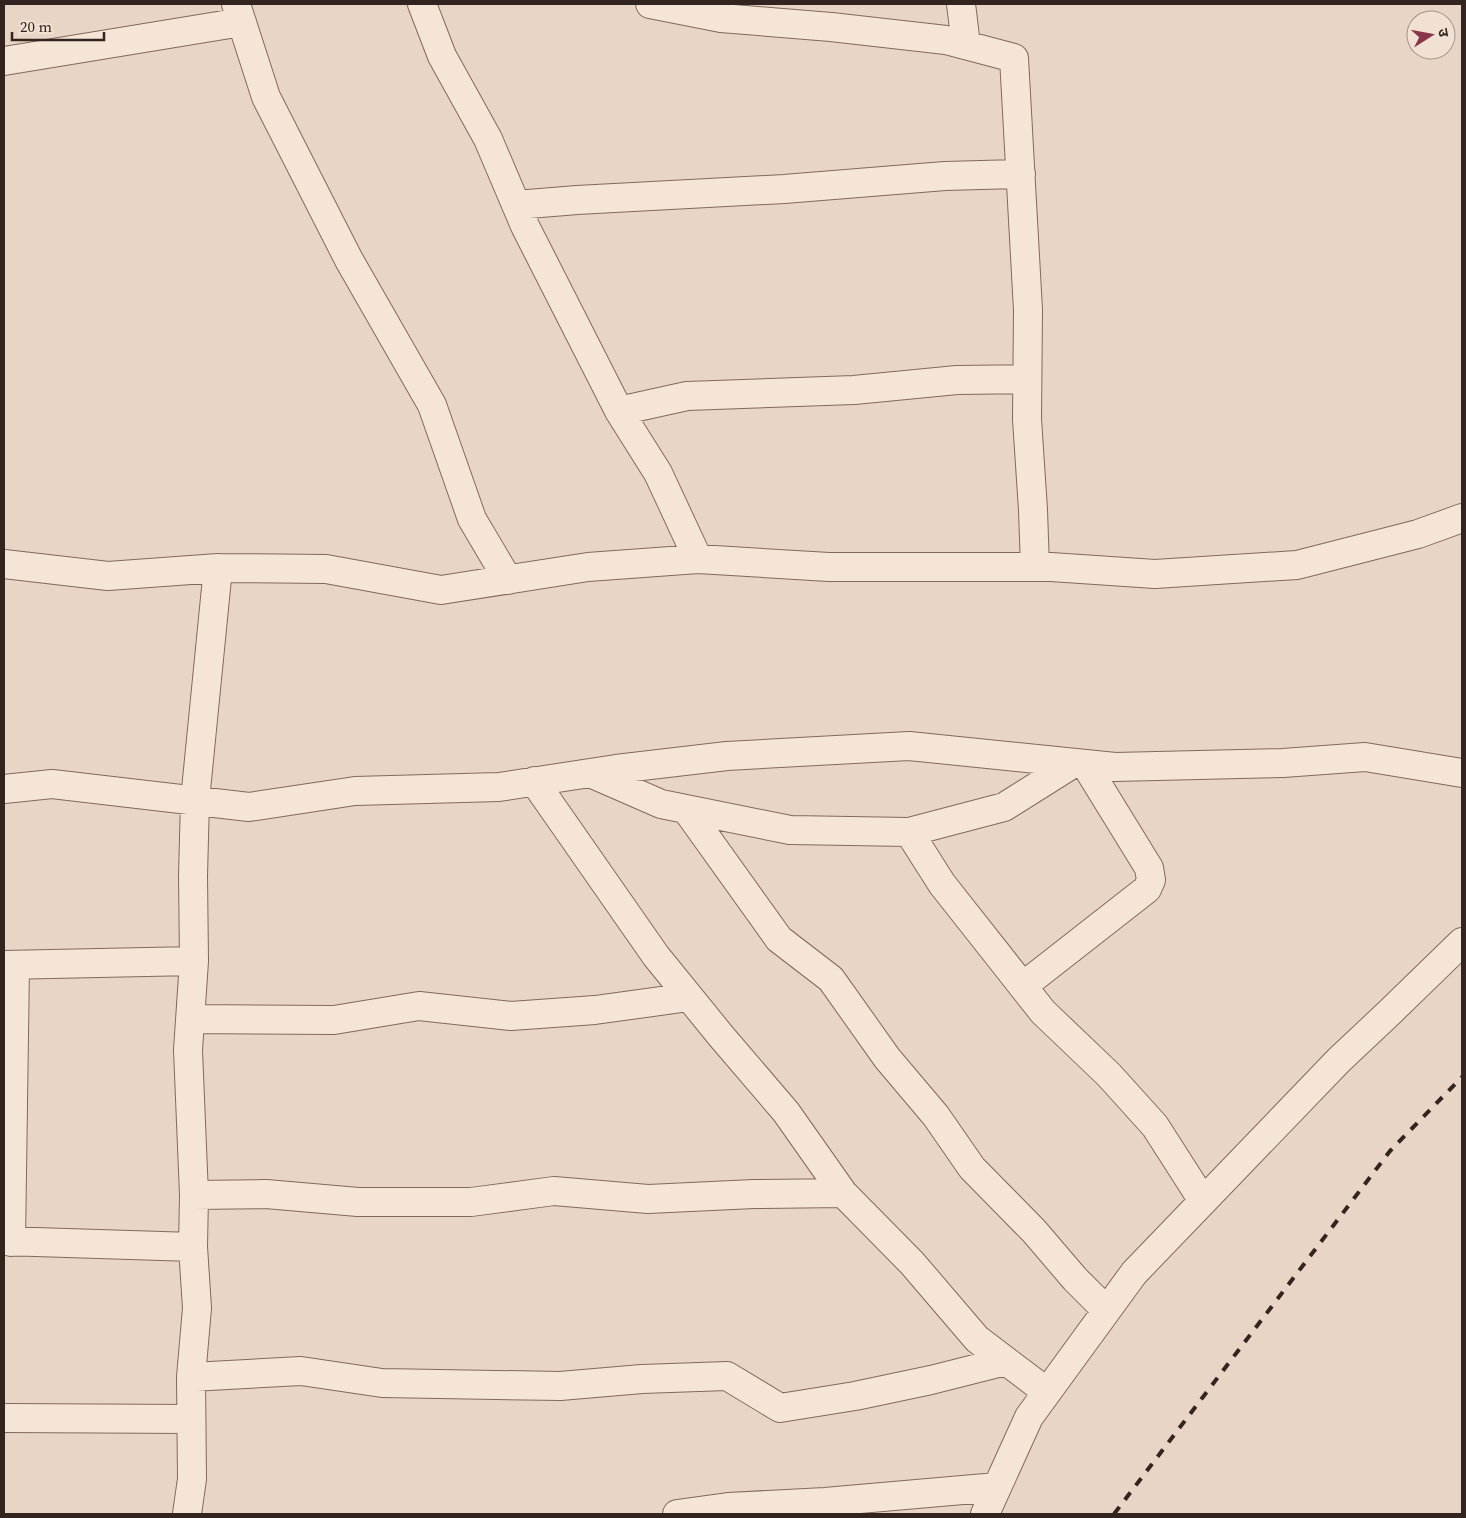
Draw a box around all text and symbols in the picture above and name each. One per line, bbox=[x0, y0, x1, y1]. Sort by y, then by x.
scale bar bbox=[12, 10, 105, 42]
north arrow bbox=[1406, 10, 1456, 60]
text: 20 m bbox=[20, 16, 52, 37]
text: उ bbox=[1433, 27, 1455, 39]

